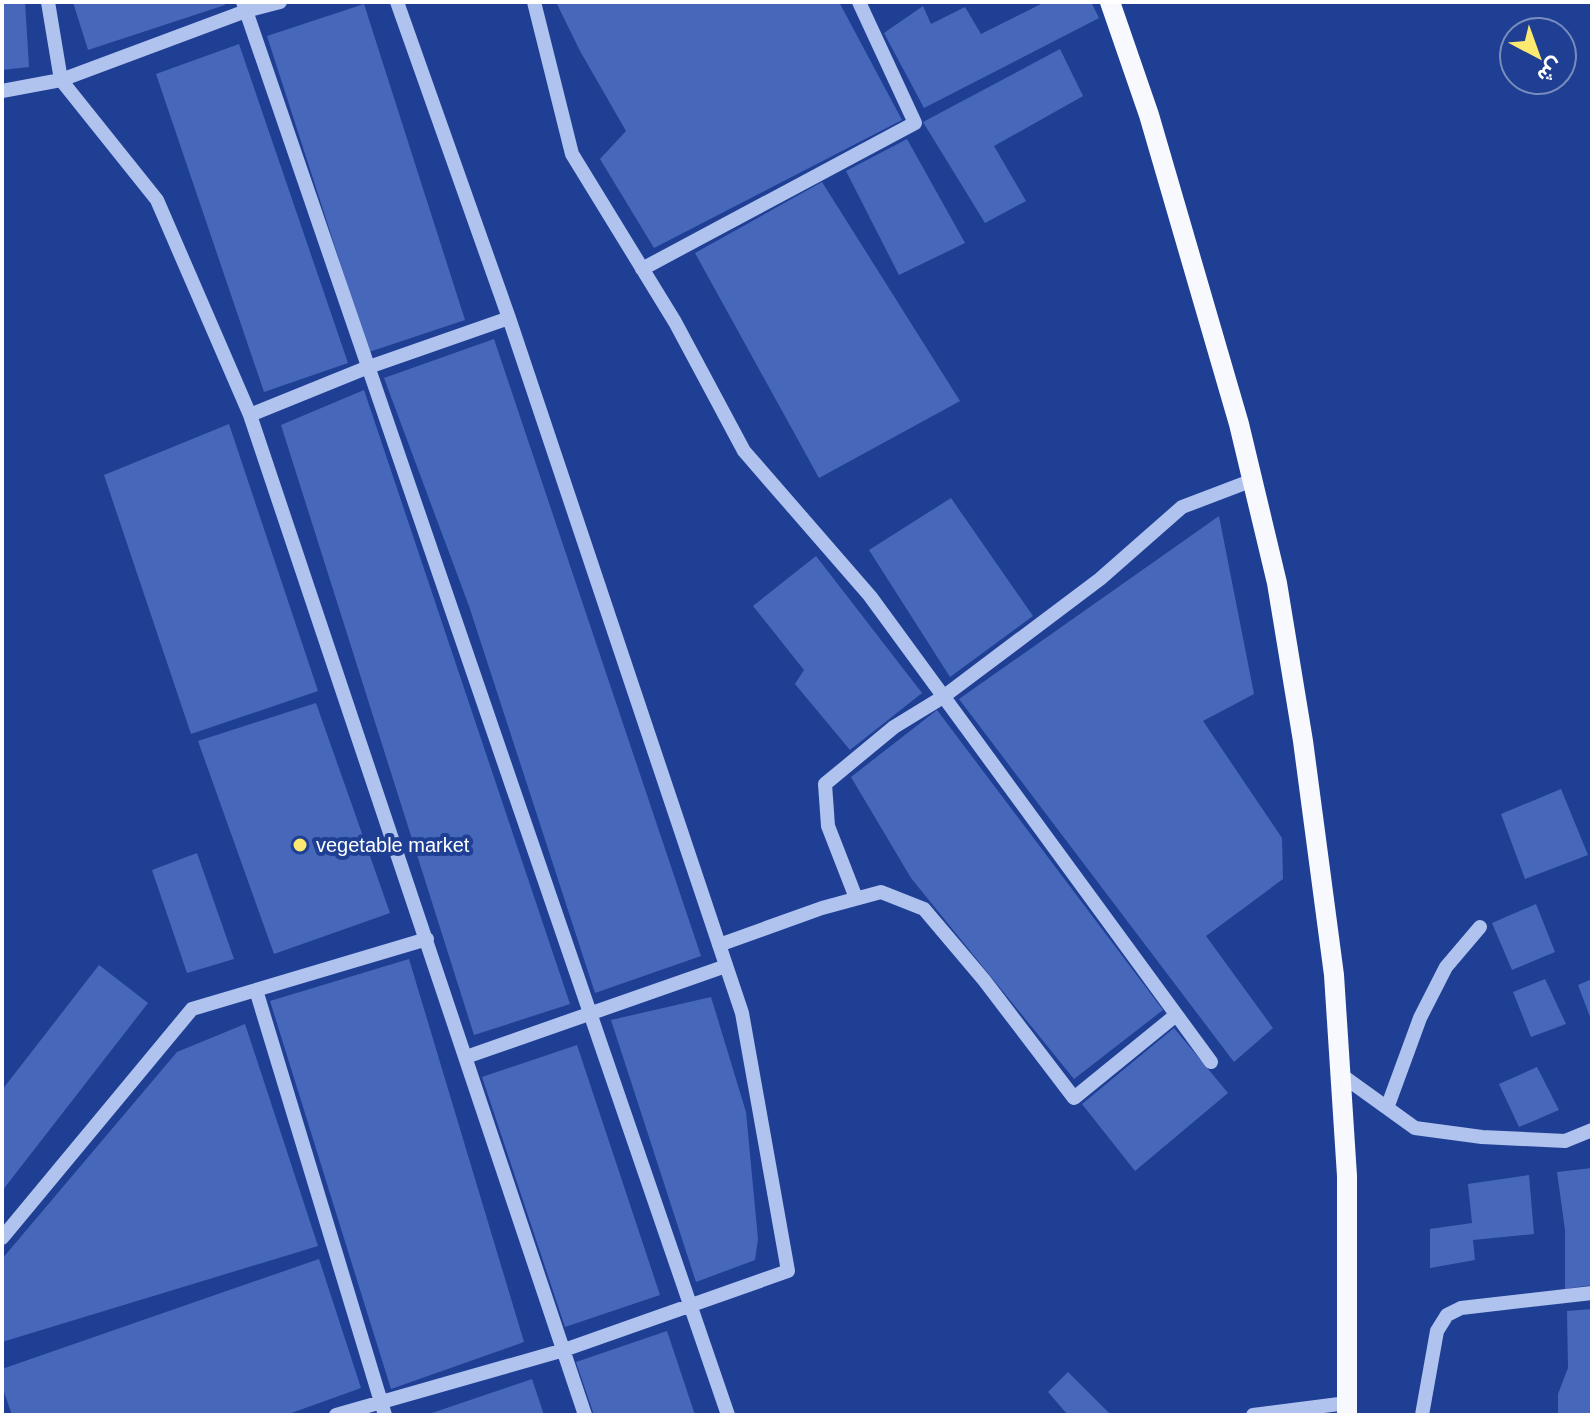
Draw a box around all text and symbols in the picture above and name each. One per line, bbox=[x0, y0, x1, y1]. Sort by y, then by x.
north arrow bbox=[1498, 16, 1578, 96]
text: ش bbox=[1532, 52, 1569, 89]
place label: vegetable market bbox=[316, 834, 470, 856]
marker: vegetable market bbox=[291, 836, 309, 854]

